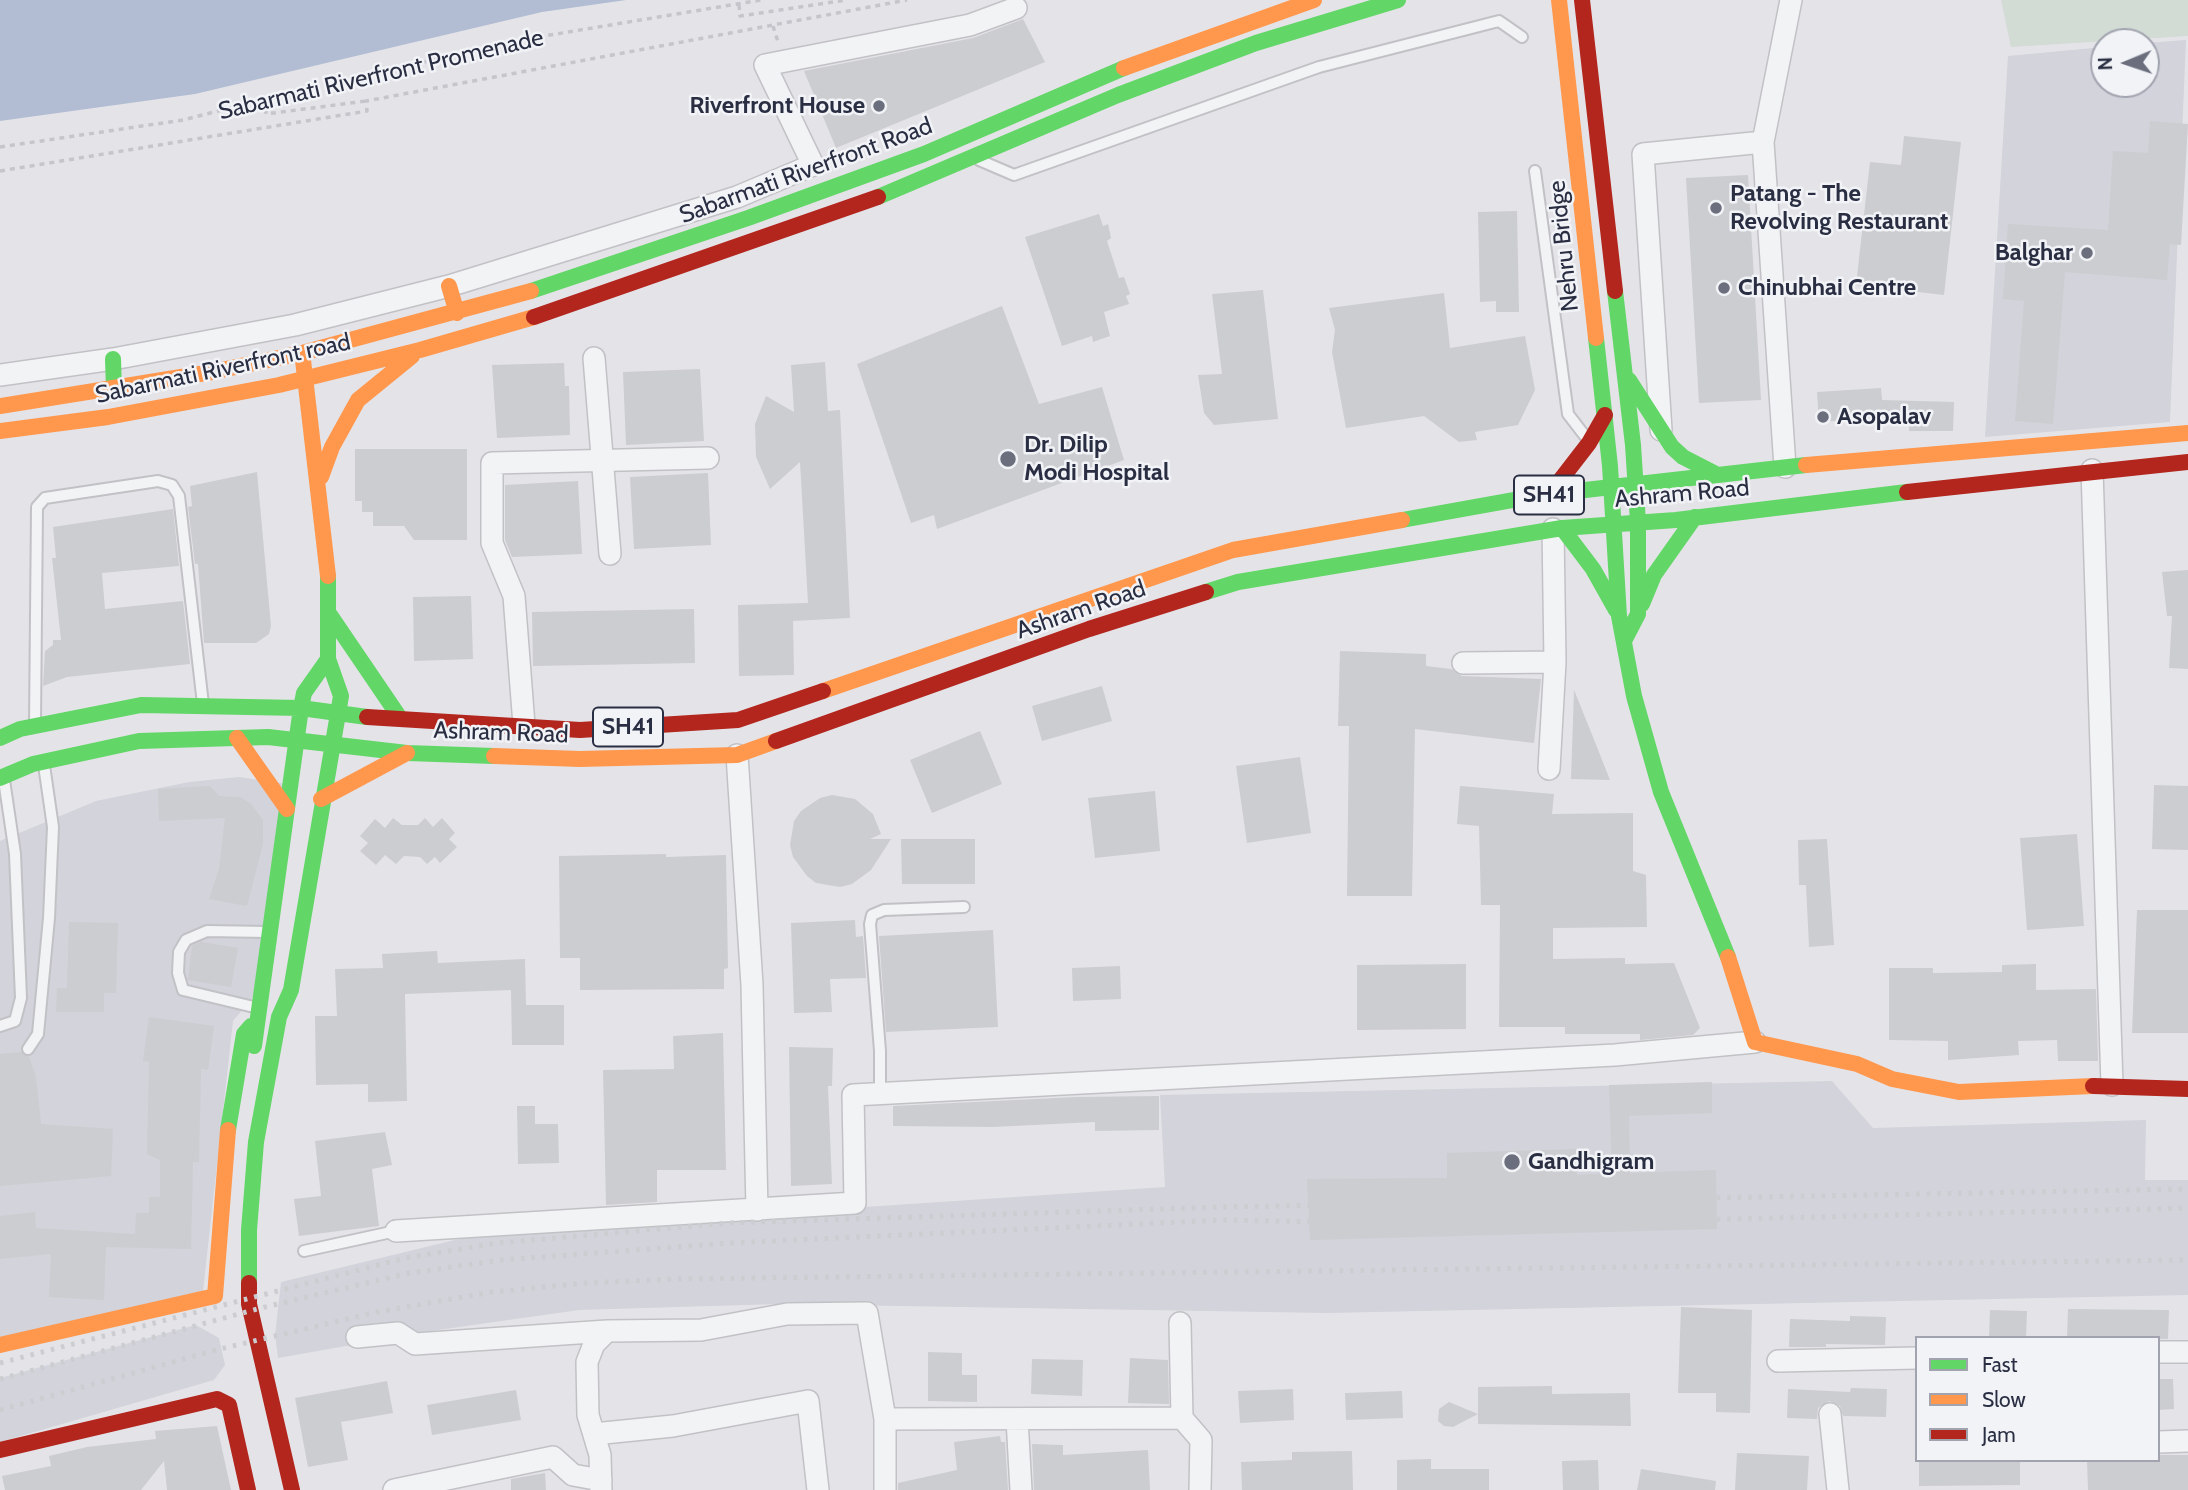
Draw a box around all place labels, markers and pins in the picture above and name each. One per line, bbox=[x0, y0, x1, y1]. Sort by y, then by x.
place label: Riverfront House bbox=[689, 92, 865, 120]
marker: Riverfront House bbox=[871, 98, 887, 114]
place label: Patang - The Revolving Restaurant bbox=[1730, 180, 1948, 236]
marker: Patang - The Revolving Restaurant bbox=[1708, 200, 1724, 216]
place label: Balghar bbox=[1995, 239, 2073, 267]
marker: Balghar bbox=[2079, 245, 2095, 261]
place label: Chinubhai Centre bbox=[1738, 274, 1916, 302]
marker: Chinubhai Centre bbox=[1716, 280, 1732, 296]
place label: Asopalav bbox=[1837, 403, 1931, 431]
marker: Asopalav bbox=[1815, 409, 1831, 425]
place label: Dr. Dilip Modi Hospital bbox=[1024, 431, 1169, 487]
marker: Dr. Dilip Modi Hospital bbox=[998, 449, 1018, 469]
place label: Gandhigram bbox=[1528, 1148, 1654, 1176]
marker: Gandhigram bbox=[1502, 1152, 1522, 1172]

